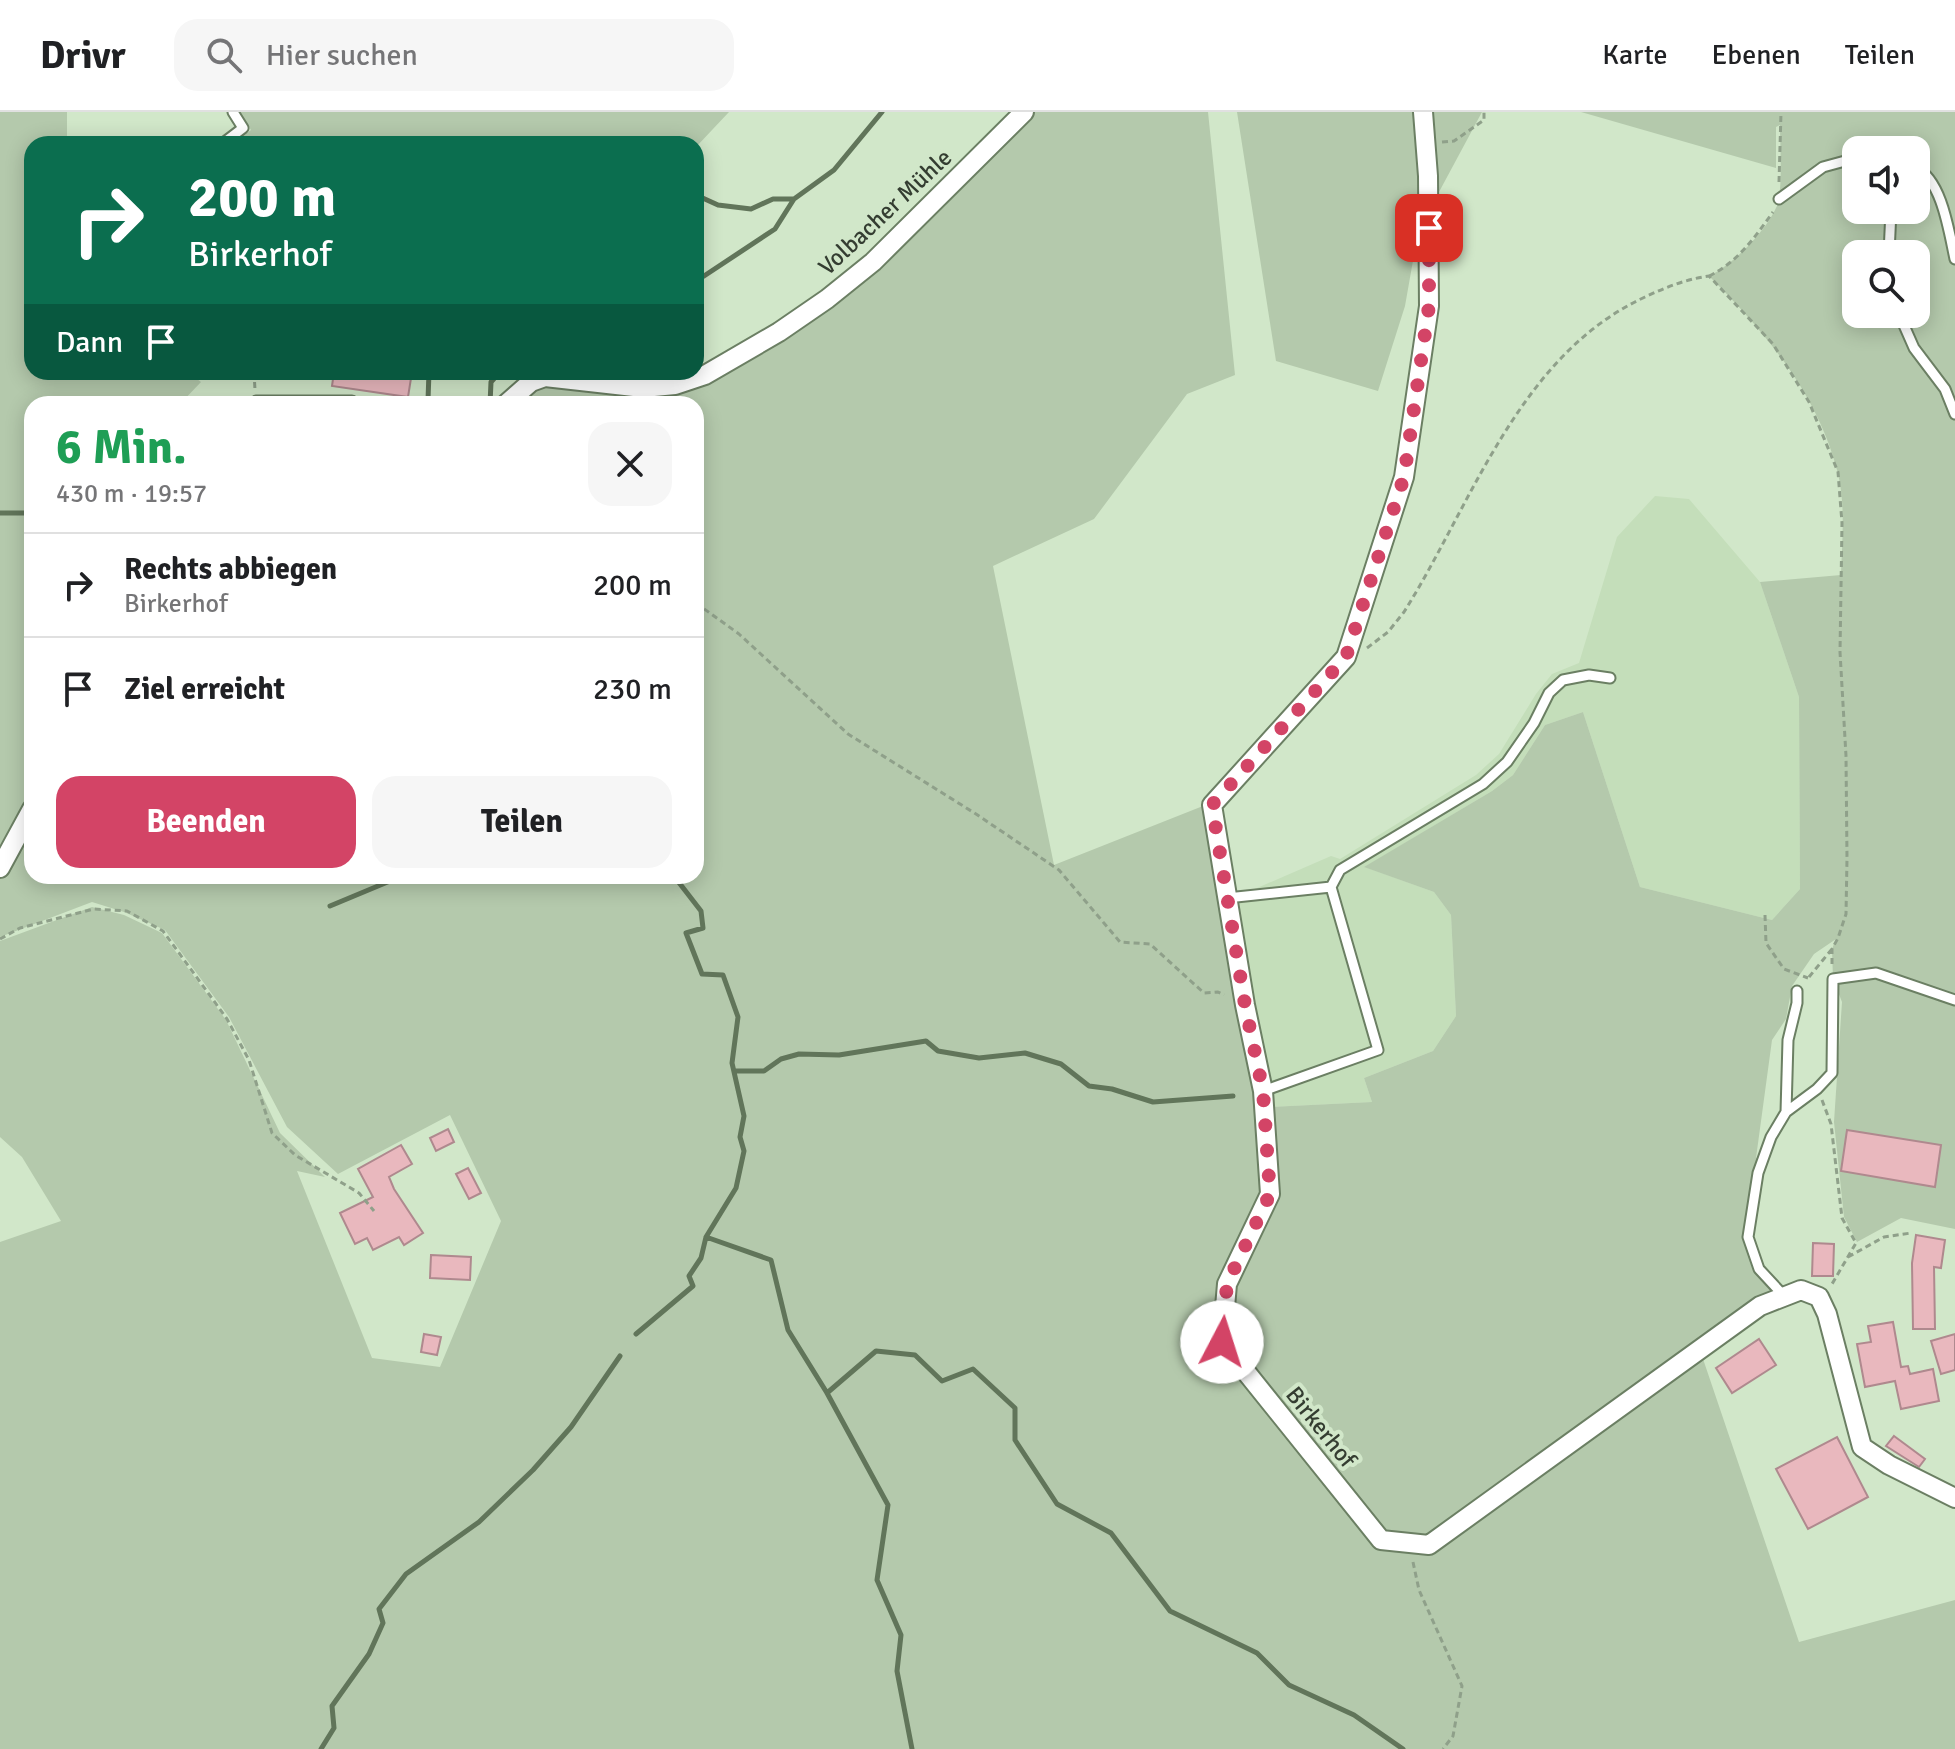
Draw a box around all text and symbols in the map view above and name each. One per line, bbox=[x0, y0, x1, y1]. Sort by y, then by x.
search box bbox=[174, 19, 734, 91]
text: Drivr bbox=[40, 32, 126, 79]
icon: search bbox=[202, 33, 246, 77]
text: Hier suchen bbox=[266, 37, 418, 74]
text: Karte bbox=[1602, 38, 1668, 72]
text: Ebenen bbox=[1712, 38, 1801, 72]
text: Teilen bbox=[1845, 38, 1915, 72]
map controls bbox=[1842, 136, 1930, 328]
button: sound bbox=[1842, 136, 1930, 224]
street label: Volbacher Mühle bbox=[812, 142, 958, 282]
text: 200 m bbox=[188, 163, 336, 232]
icon: right bbox=[56, 168, 160, 272]
pin bbox=[1395, 194, 1463, 262]
icon: arrive bbox=[1407, 206, 1451, 250]
text: Birkerhof bbox=[188, 232, 332, 277]
button: search bbox=[1842, 240, 1930, 328]
icon: arrive bbox=[139, 320, 183, 364]
text: Dann bbox=[56, 324, 123, 361]
text: 6 Min. bbox=[56, 418, 187, 477]
button: close bbox=[588, 422, 672, 506]
text: 430 m · 19:57 bbox=[56, 478, 207, 510]
text: Rechts abbiegen bbox=[124, 551, 337, 588]
icon: right bbox=[56, 563, 100, 607]
text: 200 m bbox=[593, 567, 672, 604]
text: Birkerhof bbox=[124, 588, 228, 620]
icon: arrive bbox=[56, 667, 100, 711]
text: Ziel erreicht bbox=[124, 671, 285, 708]
text: 230 m bbox=[593, 671, 672, 708]
button: Beenden bbox=[56, 776, 356, 868]
button: Teilen bbox=[372, 776, 672, 868]
position arrow bbox=[1180, 1300, 1264, 1384]
street label: Birkerhof bbox=[1279, 1380, 1363, 1474]

